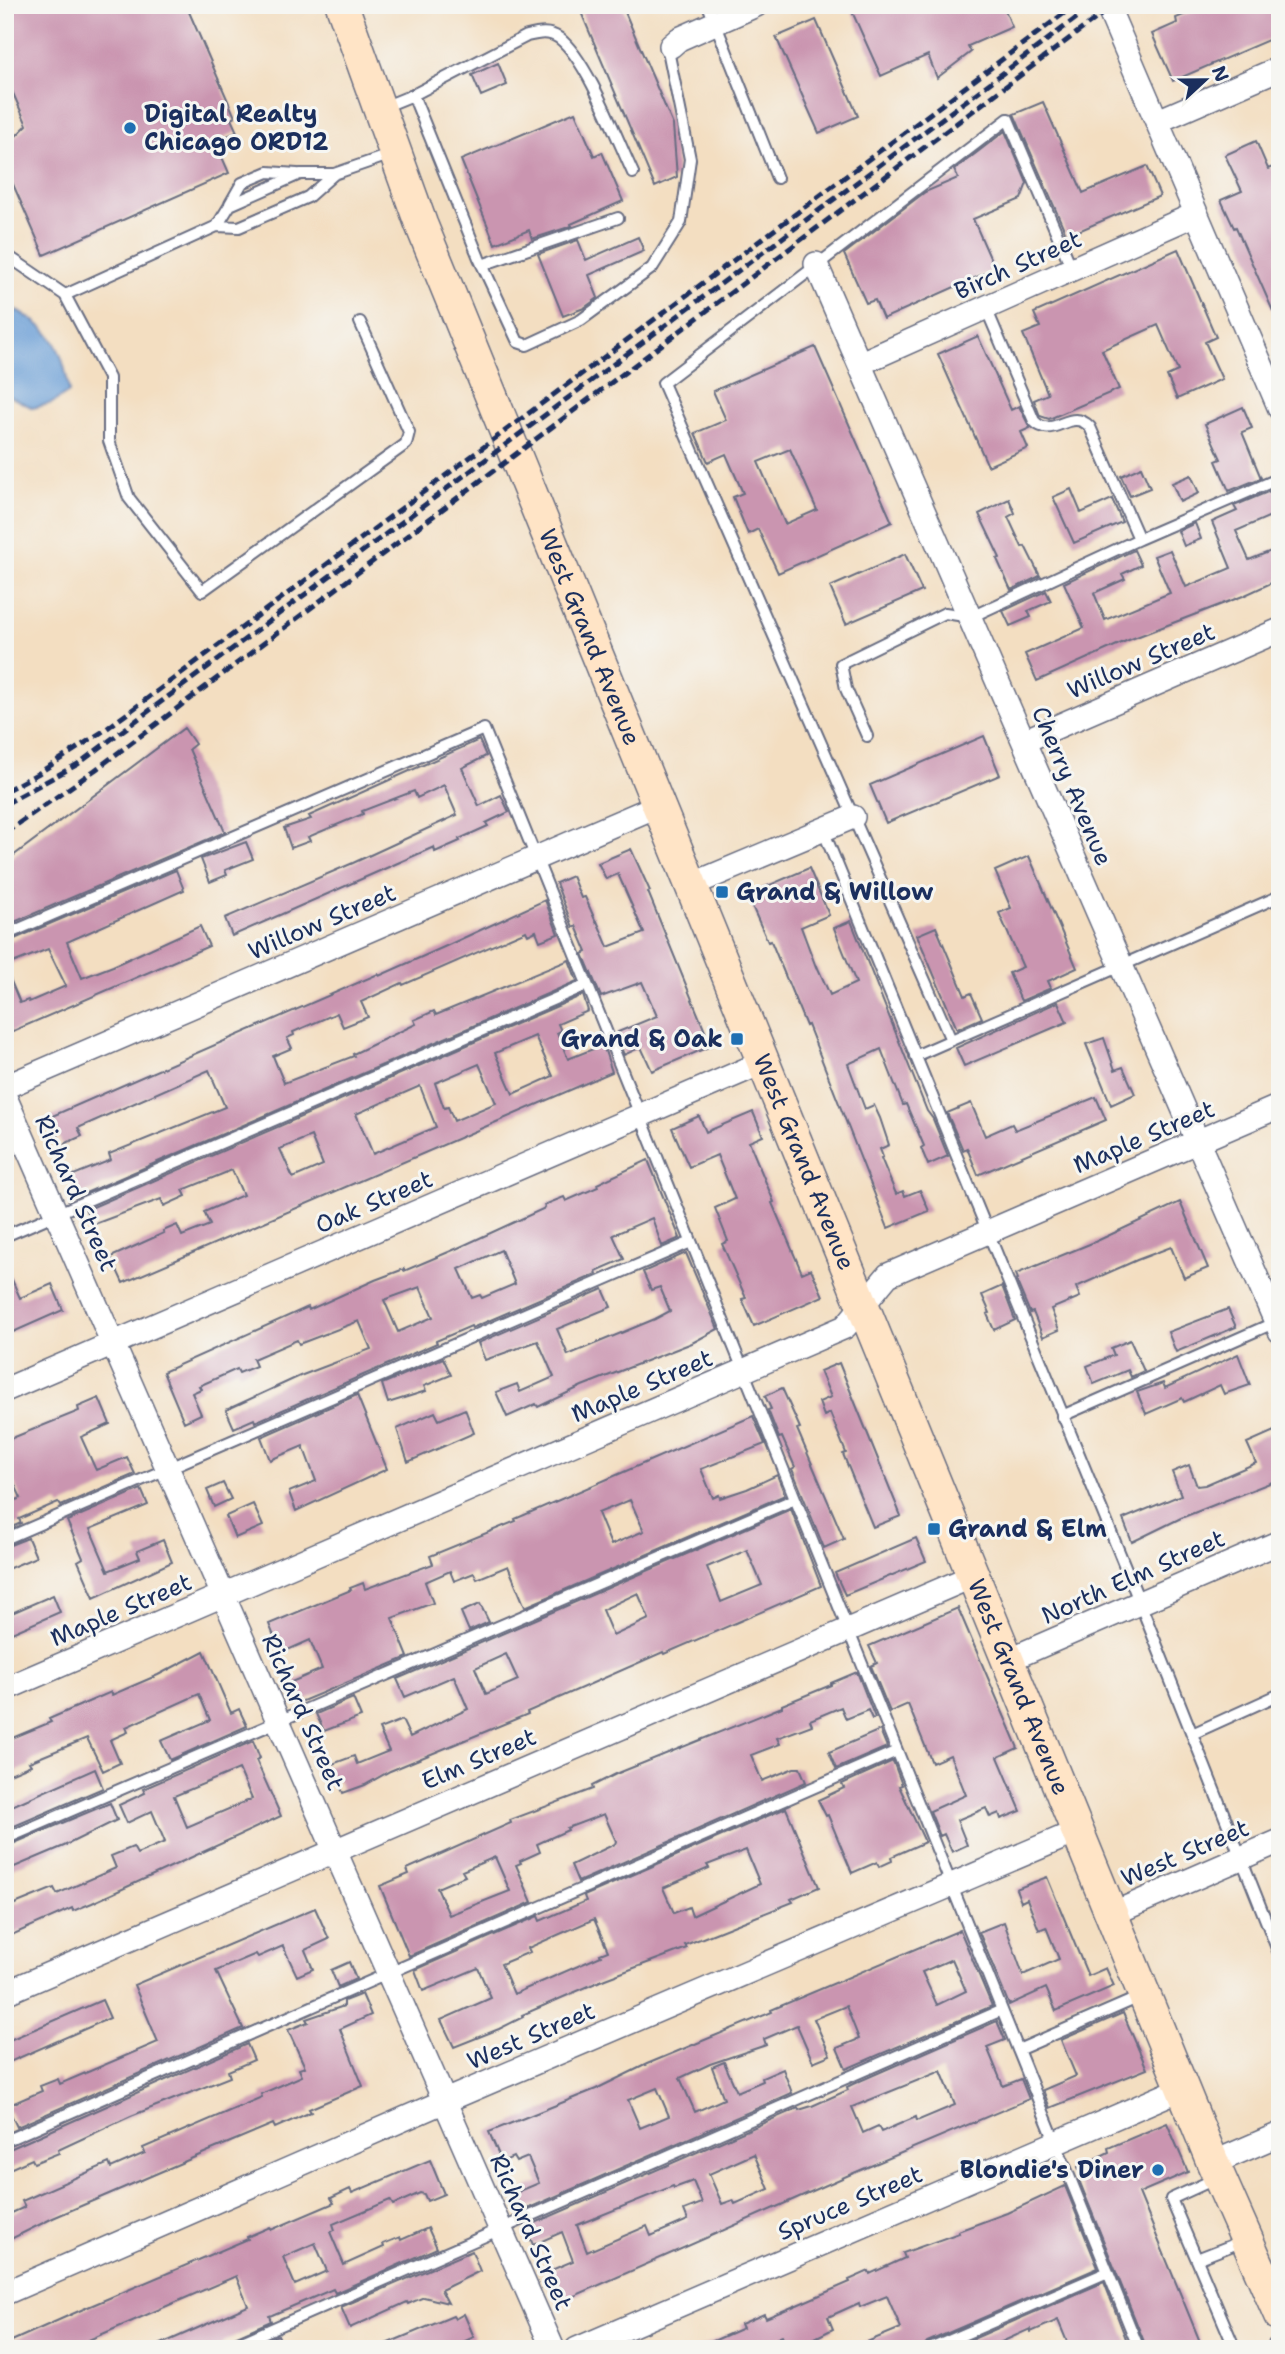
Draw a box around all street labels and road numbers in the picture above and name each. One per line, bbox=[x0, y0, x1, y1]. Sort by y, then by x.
street label: Birch Street bbox=[949, 223, 1087, 307]
street label: West Grand Avenue bbox=[531, 524, 648, 750]
street label: Willow Street bbox=[1062, 616, 1220, 706]
street label: Cherry Avenue bbox=[1024, 701, 1120, 871]
street label: Willow Street bbox=[243, 877, 401, 967]
street label: West Grand Avenue bbox=[746, 1049, 863, 1275]
street label: Maple Street bbox=[1068, 1093, 1220, 1181]
street label: Richard Street bbox=[27, 1110, 125, 1276]
street label: Oak Street bbox=[310, 1163, 438, 1241]
street label: Maple Street bbox=[566, 1342, 718, 1430]
street label: North Elm Street bbox=[1036, 1522, 1230, 1632]
street label: Maple Street bbox=[45, 1566, 197, 1654]
street label: West Grand Avenue bbox=[960, 1574, 1077, 1800]
street label: Richard Street bbox=[254, 1629, 352, 1795]
street label: Elm Street bbox=[417, 1721, 541, 1797]
street label: West Street bbox=[1116, 1812, 1254, 1894]
street label: West Street bbox=[462, 1995, 600, 2077]
street label: Richard Street bbox=[482, 2149, 580, 2315]
street label: Spruce Street bbox=[773, 2158, 927, 2248]

